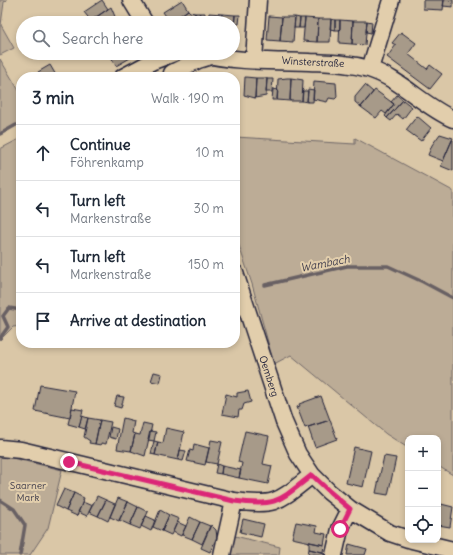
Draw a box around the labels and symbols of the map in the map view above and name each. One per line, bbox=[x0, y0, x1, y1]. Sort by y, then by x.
street label: Winsterstraße bbox=[281, 54, 345, 70]
water label: Wambach bbox=[299, 251, 351, 275]
street label: Oemberg bbox=[256, 354, 282, 398]
route end bbox=[60, 453, 78, 471]
park label: Saarner Mark bbox=[10, 479, 46, 504]
route start bbox=[331, 520, 349, 538]

